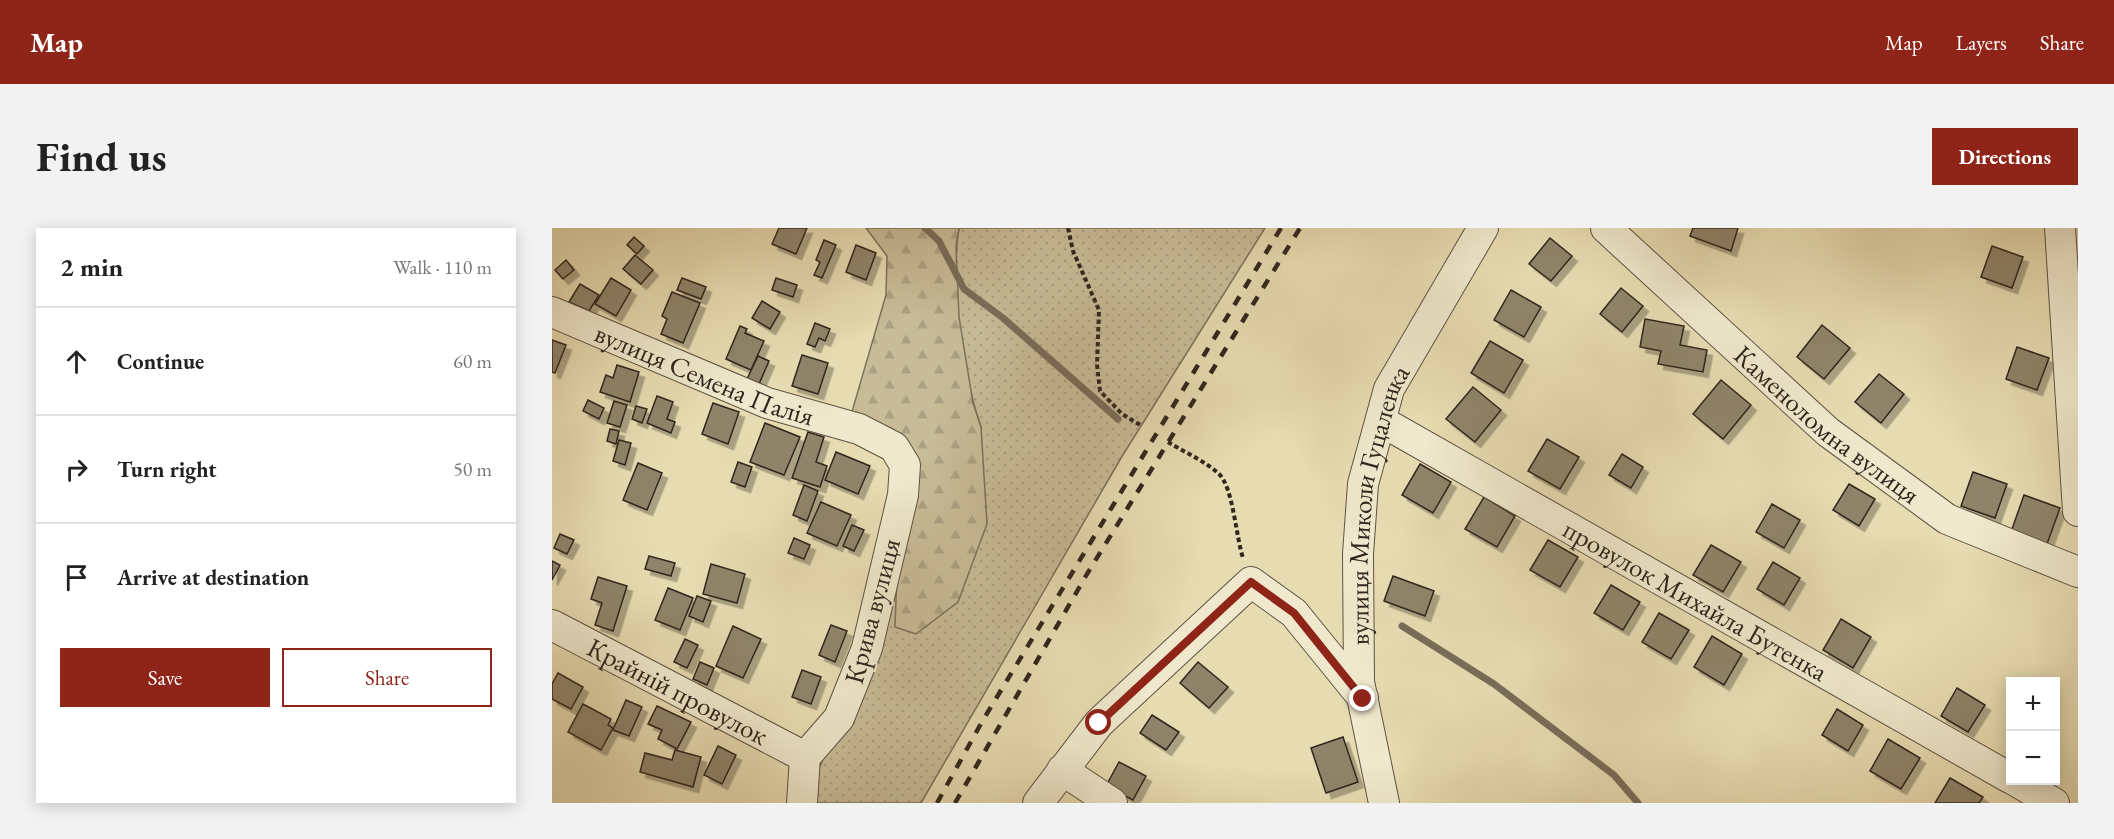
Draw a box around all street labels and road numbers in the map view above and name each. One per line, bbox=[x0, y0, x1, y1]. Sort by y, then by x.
street label: вулиця Семена Палія bbox=[590, 315, 818, 433]
street label: Каменоломна вулиця bbox=[1727, 337, 1927, 511]
street label: вулиця Миколи Гуцаленка bbox=[1340, 358, 1417, 645]
street label: провулок Михайла Бутенка bbox=[1557, 511, 1834, 689]
street label: Крива вулиця bbox=[836, 534, 908, 688]
street label: Крайній провулок bbox=[581, 629, 774, 752]

